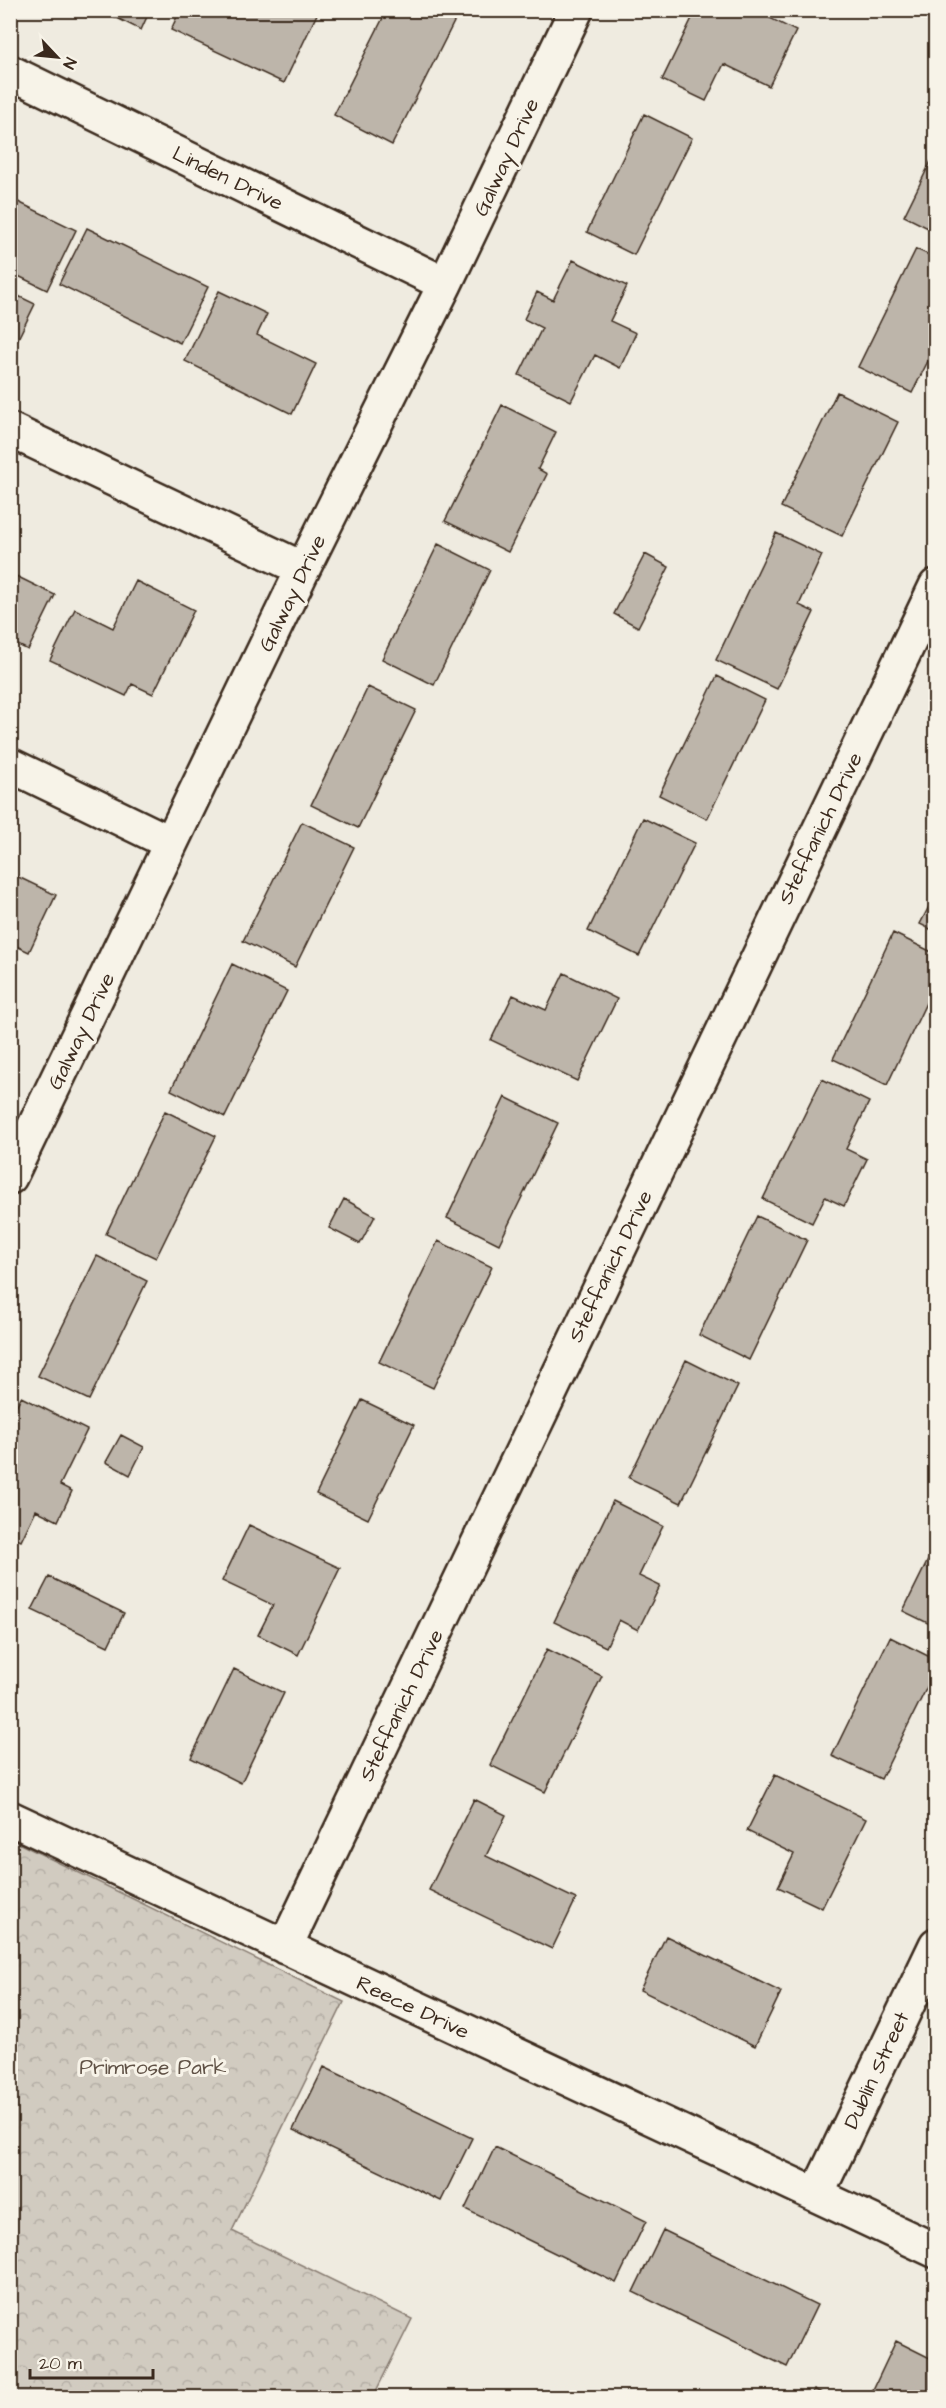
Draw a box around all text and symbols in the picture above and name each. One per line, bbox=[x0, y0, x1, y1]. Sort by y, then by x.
north arrow bbox=[27, 27, 87, 87]
text: N bbox=[57, 54, 82, 72]
street label: Galway Drive bbox=[467, 94, 548, 222]
street label: Linden Drive bbox=[168, 139, 288, 218]
street label: Galway Drive bbox=[252, 530, 335, 657]
street label: Steffanich Drive bbox=[771, 748, 870, 909]
street label: Galway Drive bbox=[41, 968, 124, 1095]
street label: Steffanich Drive bbox=[561, 1186, 660, 1347]
street label: Steffanich Drive bbox=[352, 1625, 451, 1786]
street label: Reece Drive bbox=[352, 1969, 474, 2046]
street label: Dublin Street bbox=[837, 2006, 916, 2134]
park label: Primrose Park bbox=[80, 2053, 226, 2082]
scale bar bbox=[30, 2342, 153, 2380]
text: 20 m bbox=[39, 2351, 82, 2376]

